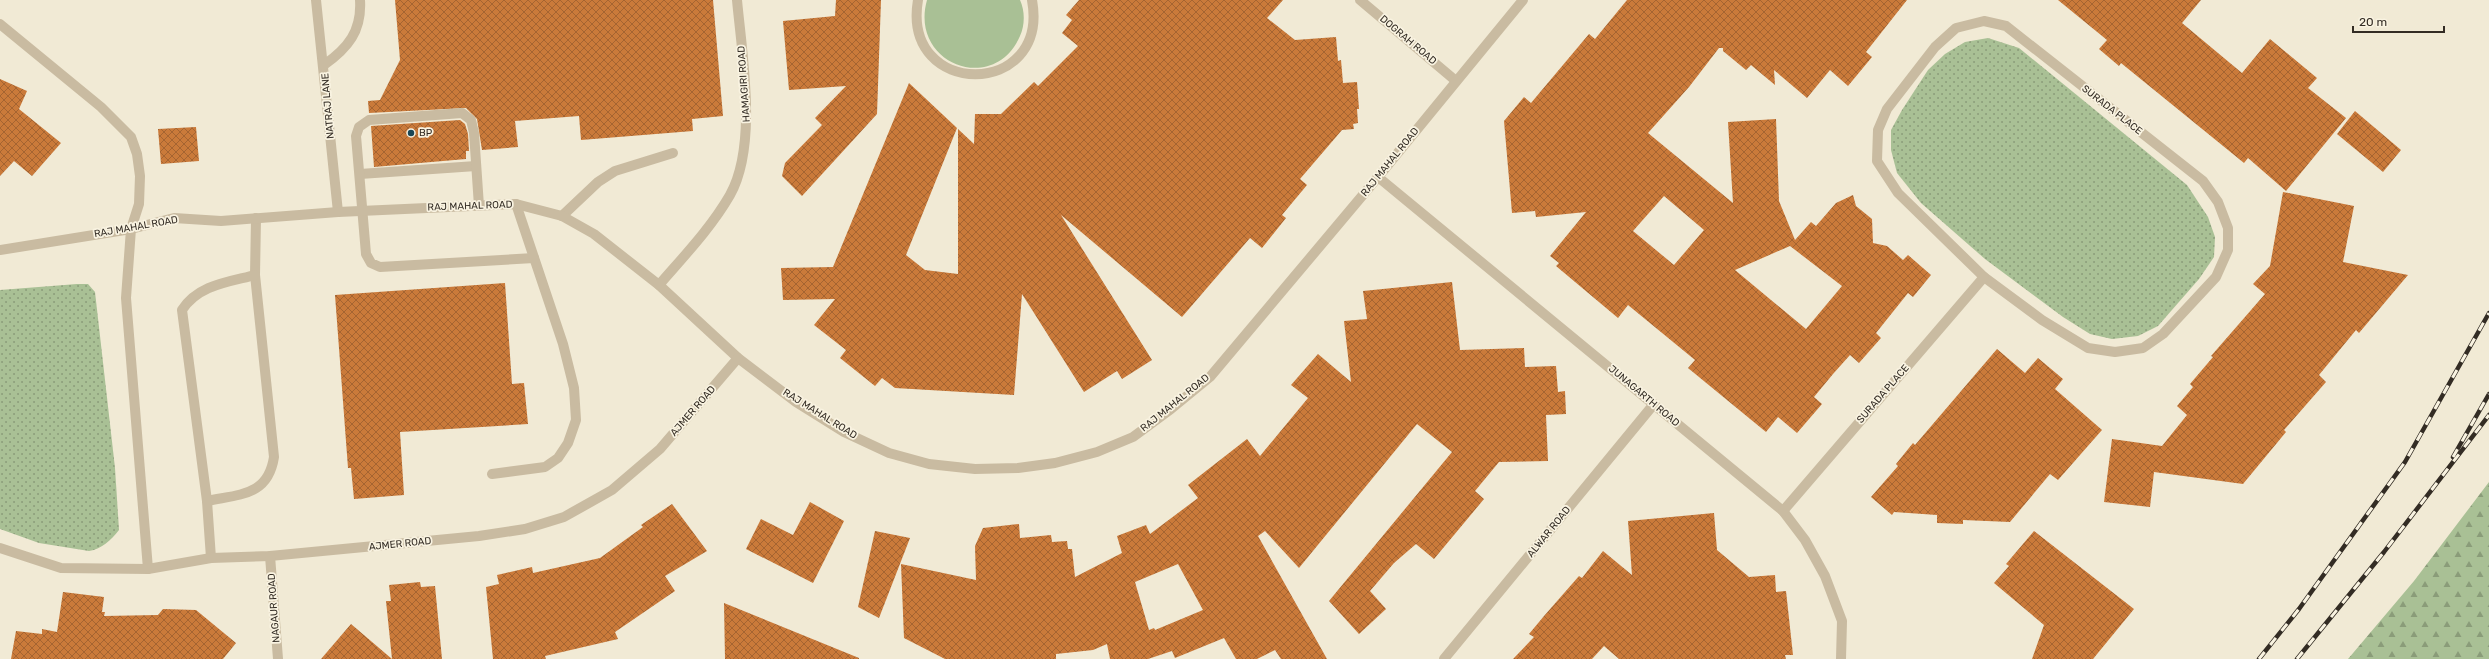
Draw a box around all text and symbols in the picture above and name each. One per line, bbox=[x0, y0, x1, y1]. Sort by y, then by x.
scale bar bbox=[2353, 8, 2444, 34]
street label: DOGRAH ROAD bbox=[1377, 13, 1439, 67]
text: 20 m bbox=[2359, 15, 2387, 29]
street label: HAMAGIRI ROAD bbox=[735, 45, 753, 123]
street label: NATRAJ LANE bbox=[319, 73, 337, 139]
street label: SURADA PLACE bbox=[2079, 83, 2145, 137]
street label: RAJ MAHAL ROAD bbox=[1359, 125, 1421, 199]
place label: BP bbox=[419, 127, 433, 139]
marker: BP bbox=[406, 128, 416, 138]
street label: RAJ MAHAL ROAD bbox=[427, 199, 513, 213]
street label: RAJ MAHAL ROAD bbox=[93, 214, 179, 240]
street label: SURADA PLACE bbox=[1854, 362, 1912, 426]
street label: JUNAGARTH ROAD bbox=[1606, 363, 1682, 429]
street label: RAJ MAHAL ROAD bbox=[1138, 372, 1212, 434]
street label: AJMER ROAD bbox=[668, 383, 718, 439]
street label: RAJ MAHAL ROAD bbox=[781, 386, 859, 442]
street label: ALWAR ROAD bbox=[1525, 504, 1573, 560]
street label: AJMER ROAD bbox=[368, 535, 432, 553]
street label: NAGAUR ROAD bbox=[266, 573, 282, 643]

